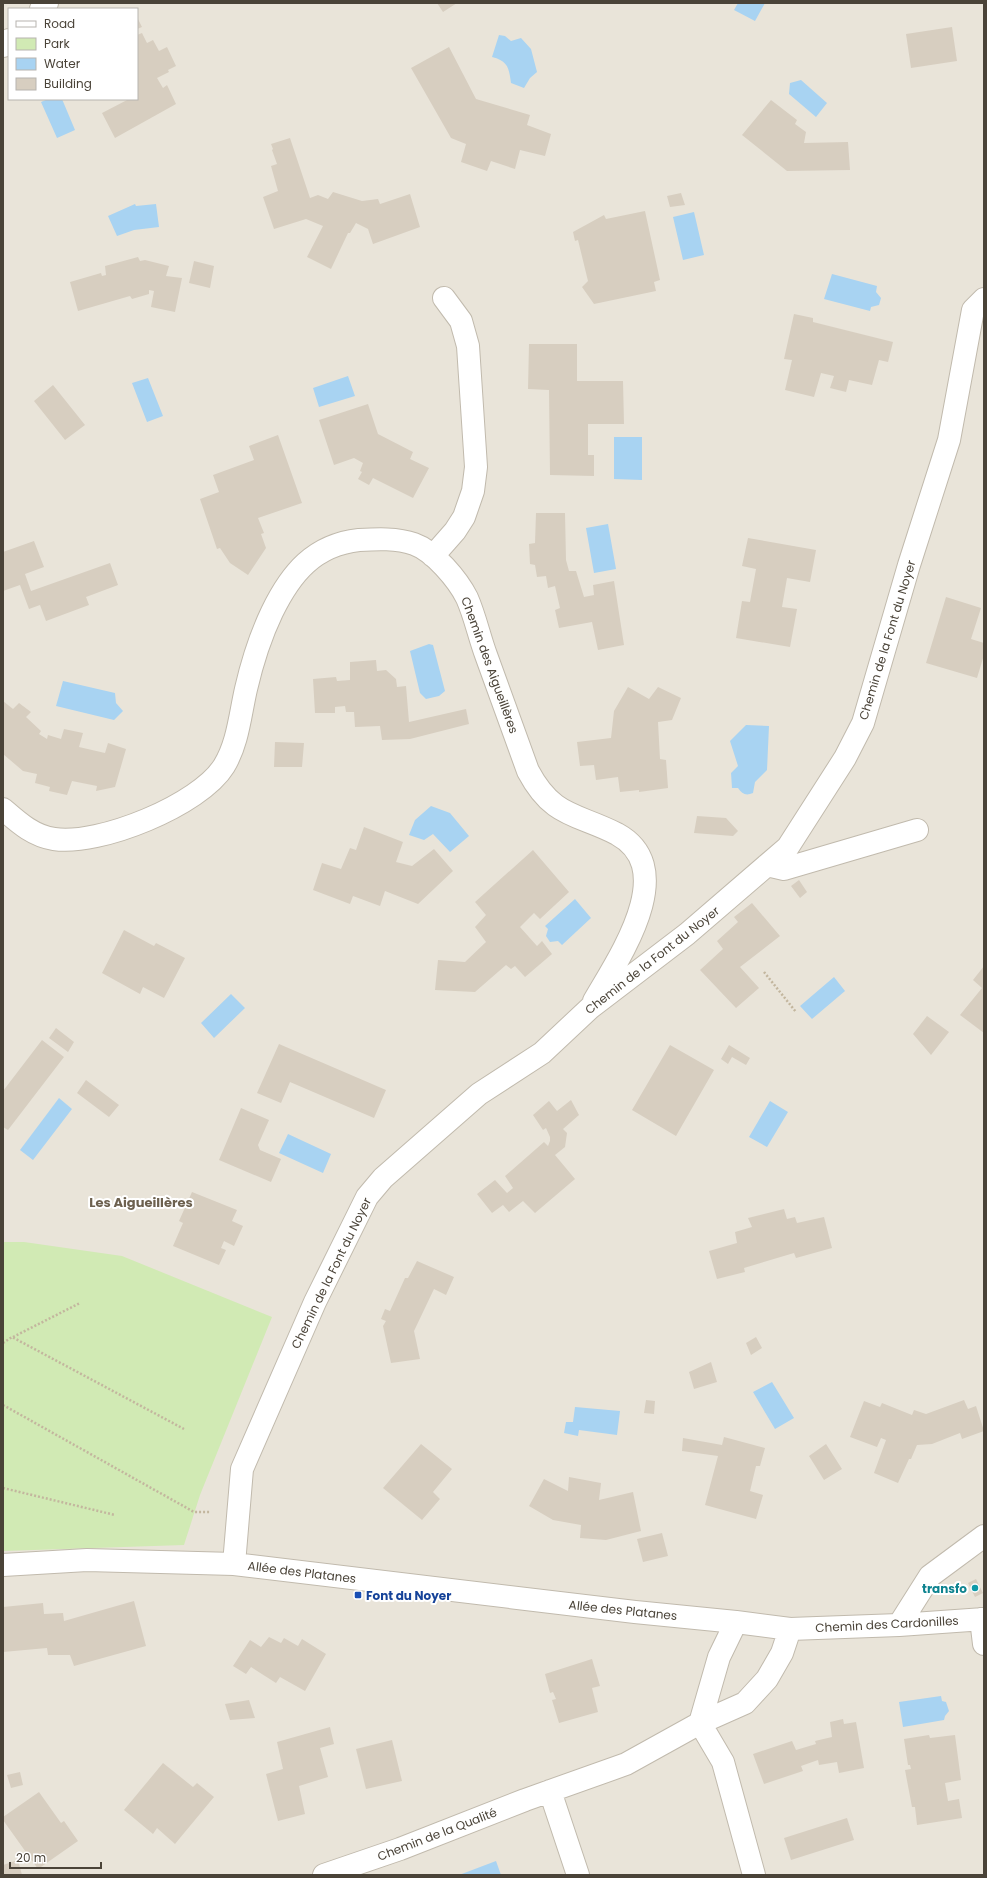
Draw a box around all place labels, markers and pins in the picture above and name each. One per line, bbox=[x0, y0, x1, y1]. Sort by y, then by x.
place label: transfo bbox=[922, 1580, 967, 1597]
marker: transfo bbox=[970, 1583, 980, 1593]
place label: Font du Noyer bbox=[366, 1587, 451, 1604]
marker: Font du Noyer bbox=[353, 1590, 363, 1600]

